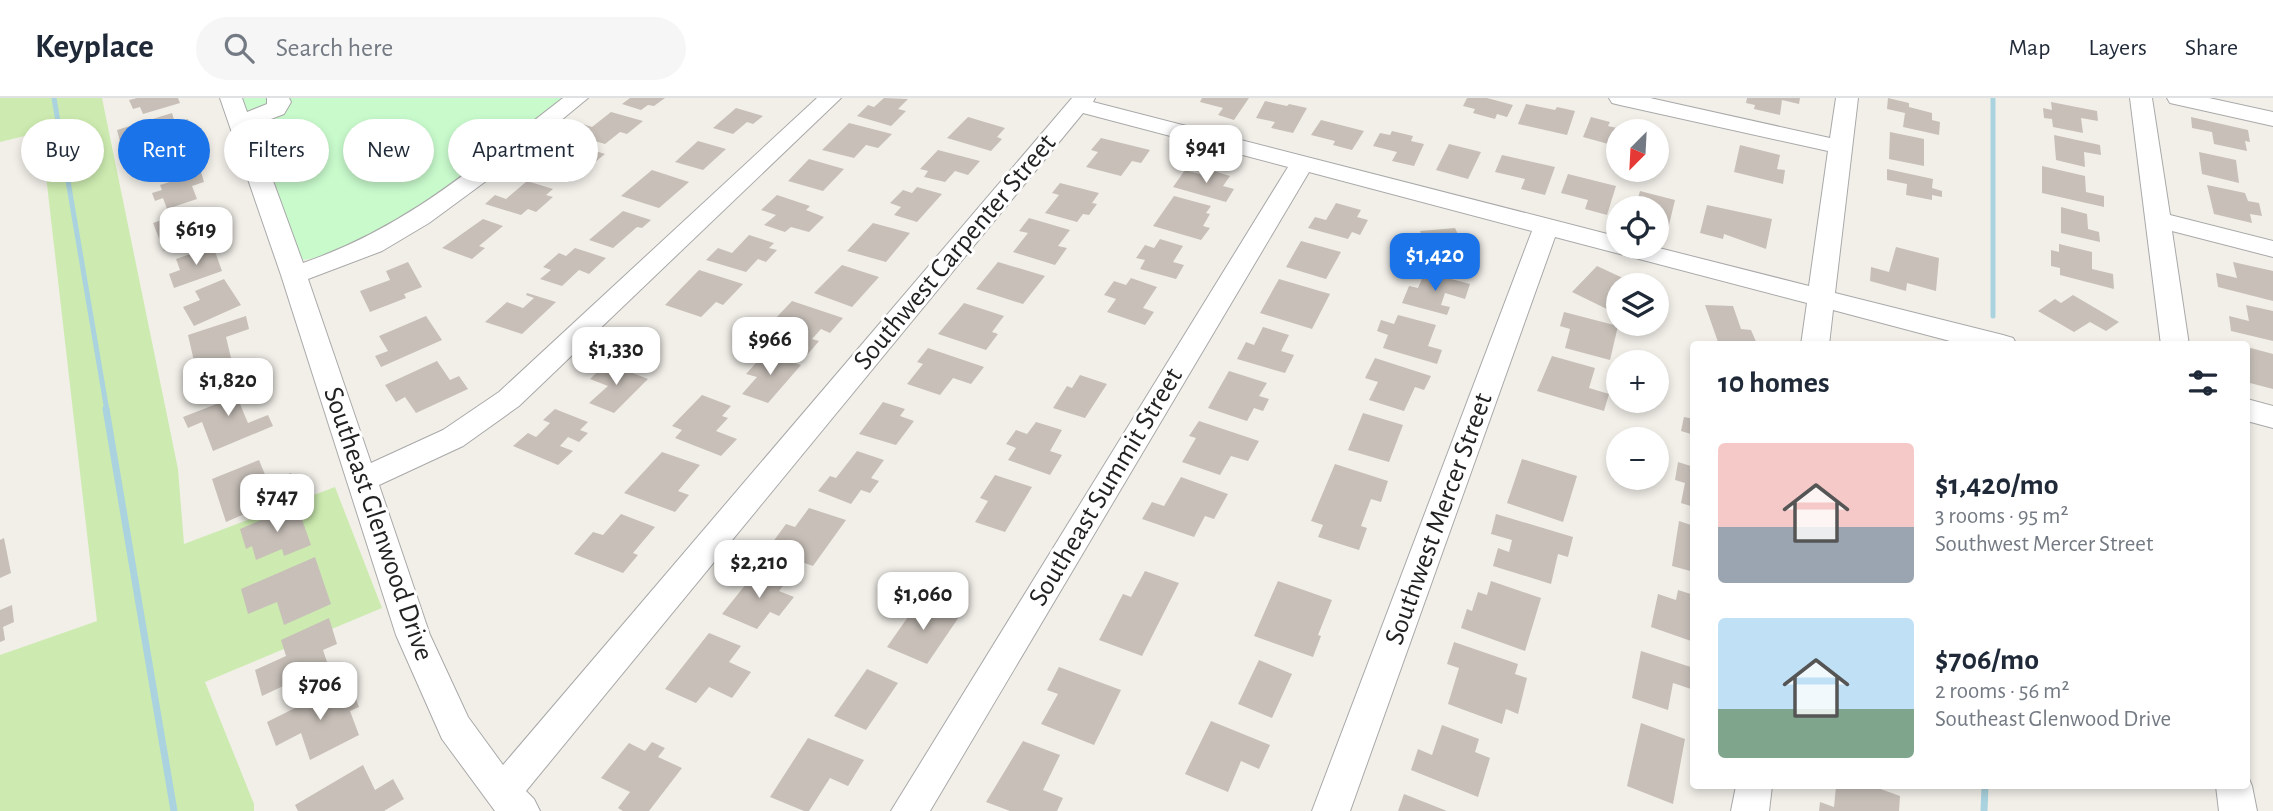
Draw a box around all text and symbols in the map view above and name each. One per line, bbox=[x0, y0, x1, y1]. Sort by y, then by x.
search box bbox=[196, 17, 686, 80]
icon: search bbox=[220, 29, 258, 67]
text: Keyplace bbox=[35, 31, 154, 64]
text: Search here bbox=[276, 35, 393, 61]
text: Map bbox=[2008, 36, 2050, 60]
text: Layers bbox=[2088, 36, 2147, 60]
text: Share bbox=[2185, 36, 2238, 60]
chip: Buy bbox=[21, 119, 104, 182]
chip: Rent bbox=[118, 119, 210, 182]
chip: Filters bbox=[224, 119, 329, 182]
chip: New bbox=[343, 119, 434, 182]
chip: Apartment bbox=[448, 119, 598, 182]
north arrow bbox=[1606, 119, 1670, 182]
map controls bbox=[1606, 119, 1669, 490]
pin: $941 bbox=[1165, 126, 1247, 185]
street label: Southwest Carpenter Street bbox=[849, 129, 1061, 375]
text: $941 bbox=[1185, 136, 1227, 159]
button: locate bbox=[1606, 196, 1669, 259]
pin: $619 bbox=[155, 208, 237, 267]
text: $619 bbox=[176, 218, 216, 241]
pin: $1,420 bbox=[1378, 234, 1492, 293]
text: $1,420 bbox=[1406, 244, 1464, 267]
button: layers bbox=[1606, 273, 1669, 336]
pin: $966 bbox=[729, 317, 811, 377]
pin: $1,330 bbox=[559, 328, 673, 387]
text: $966 bbox=[748, 328, 792, 351]
text: $1,330 bbox=[588, 338, 644, 361]
button: + bbox=[1606, 350, 1669, 413]
pin: $1,820 bbox=[171, 358, 285, 418]
street label: Southeast Summit Street bbox=[1024, 363, 1188, 611]
icon: filters bbox=[2184, 364, 2222, 402]
text: 10 homes bbox=[1718, 368, 1829, 398]
text: $1,820 bbox=[199, 369, 257, 392]
street label: Southeast Glenwood Drive bbox=[318, 384, 438, 664]
street label: Southwest Mercer Street bbox=[1380, 389, 1498, 649]
button: − bbox=[1606, 427, 1669, 490]
text: $1,420/mo bbox=[1935, 470, 2059, 500]
icon: home bbox=[1774, 471, 1858, 555]
pin: $747 bbox=[236, 474, 318, 534]
text: $747 bbox=[256, 485, 298, 508]
text: 3 rooms · 95 m² bbox=[1935, 505, 2068, 528]
text: Southwest Mercer Street bbox=[1935, 533, 2153, 556]
pin: $2,210 bbox=[702, 540, 816, 600]
text: $2,210 bbox=[730, 551, 788, 574]
pin: $1,060 bbox=[866, 573, 980, 632]
text: $1,060 bbox=[894, 583, 952, 606]
text: $706/mo bbox=[1935, 645, 2039, 675]
icon: home bbox=[1774, 646, 1858, 730]
pin: $706 bbox=[279, 662, 361, 722]
text: $706 bbox=[298, 673, 342, 696]
text: 2 rooms · 56 m² bbox=[1935, 680, 2069, 703]
text: Southeast Glenwood Drive bbox=[1935, 708, 2171, 731]

